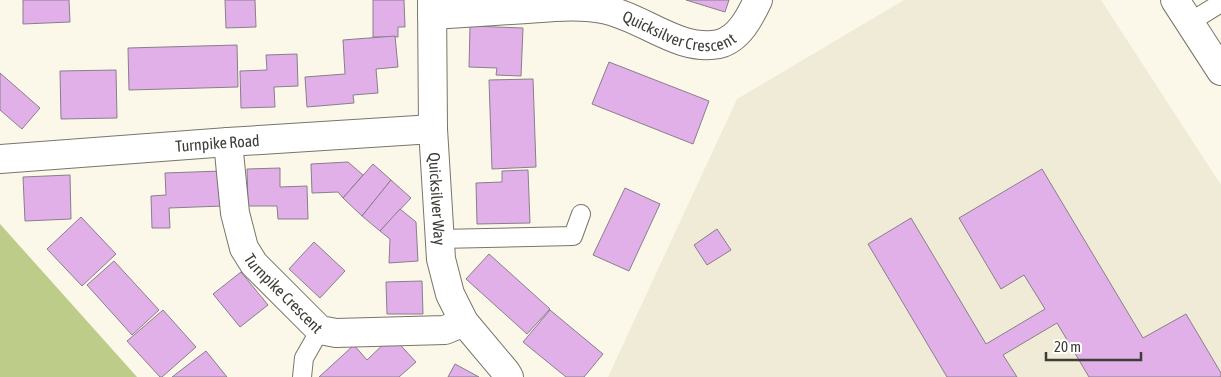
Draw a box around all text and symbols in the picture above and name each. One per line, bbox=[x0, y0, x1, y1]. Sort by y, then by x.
street label: Quicksilver Crescent bbox=[620, 7, 740, 54]
street label: Turnpike Road bbox=[175, 131, 260, 155]
street label: Quicksilver Way bbox=[425, 152, 449, 246]
street label: Turnpike Crescent bbox=[241, 250, 327, 337]
scale bar bbox=[1046, 330, 1141, 362]
text: 20 m bbox=[1054, 338, 1081, 355]

